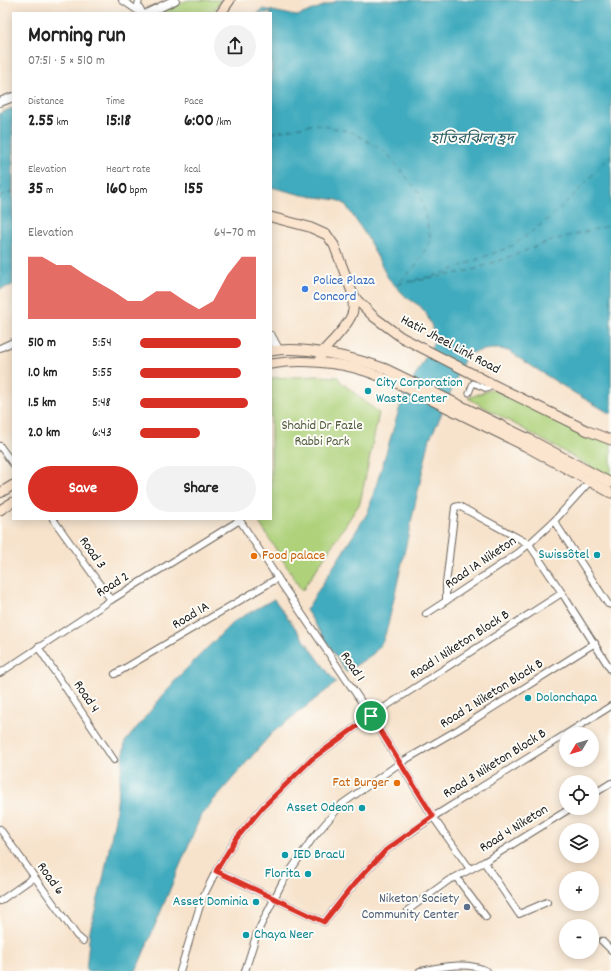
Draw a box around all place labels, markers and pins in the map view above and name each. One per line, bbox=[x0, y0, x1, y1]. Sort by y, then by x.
place label: Police Plaza Concord bbox=[313, 271, 375, 307]
marker: Police Plaza Concord bbox=[300, 284, 310, 294]
place label: City Corporation Waste Center bbox=[376, 373, 463, 409]
marker: City Corporation Waste Center bbox=[363, 386, 373, 396]
place label: Swissôtel bbox=[539, 545, 590, 565]
place label: Food palace bbox=[262, 546, 325, 566]
marker: Swissôtel bbox=[592, 550, 602, 560]
marker: Food palace bbox=[249, 551, 259, 561]
place label: Dolonchapa bbox=[536, 688, 598, 708]
marker: Dolonchapa bbox=[523, 693, 533, 703]
pin bbox=[354, 699, 388, 733]
place label: Fat Burger bbox=[332, 773, 390, 793]
marker: Fat Burger bbox=[392, 778, 402, 788]
place label: Asset Odeon bbox=[287, 798, 354, 818]
marker: Asset Odeon bbox=[357, 803, 367, 813]
place label: IED BracU bbox=[293, 845, 345, 865]
marker: IED BracU bbox=[280, 850, 290, 860]
place label: Florita bbox=[265, 864, 300, 884]
marker: Florita bbox=[303, 869, 313, 879]
place label: Niketon Society Community Center bbox=[361, 889, 460, 925]
place label: Asset Dominia bbox=[173, 892, 248, 912]
marker: Asset Dominia bbox=[251, 897, 261, 907]
marker: Niketon Society Community Center bbox=[462, 902, 472, 912]
place label: Chaya Neer bbox=[254, 925, 315, 945]
marker: Chaya Neer bbox=[241, 930, 251, 940]

